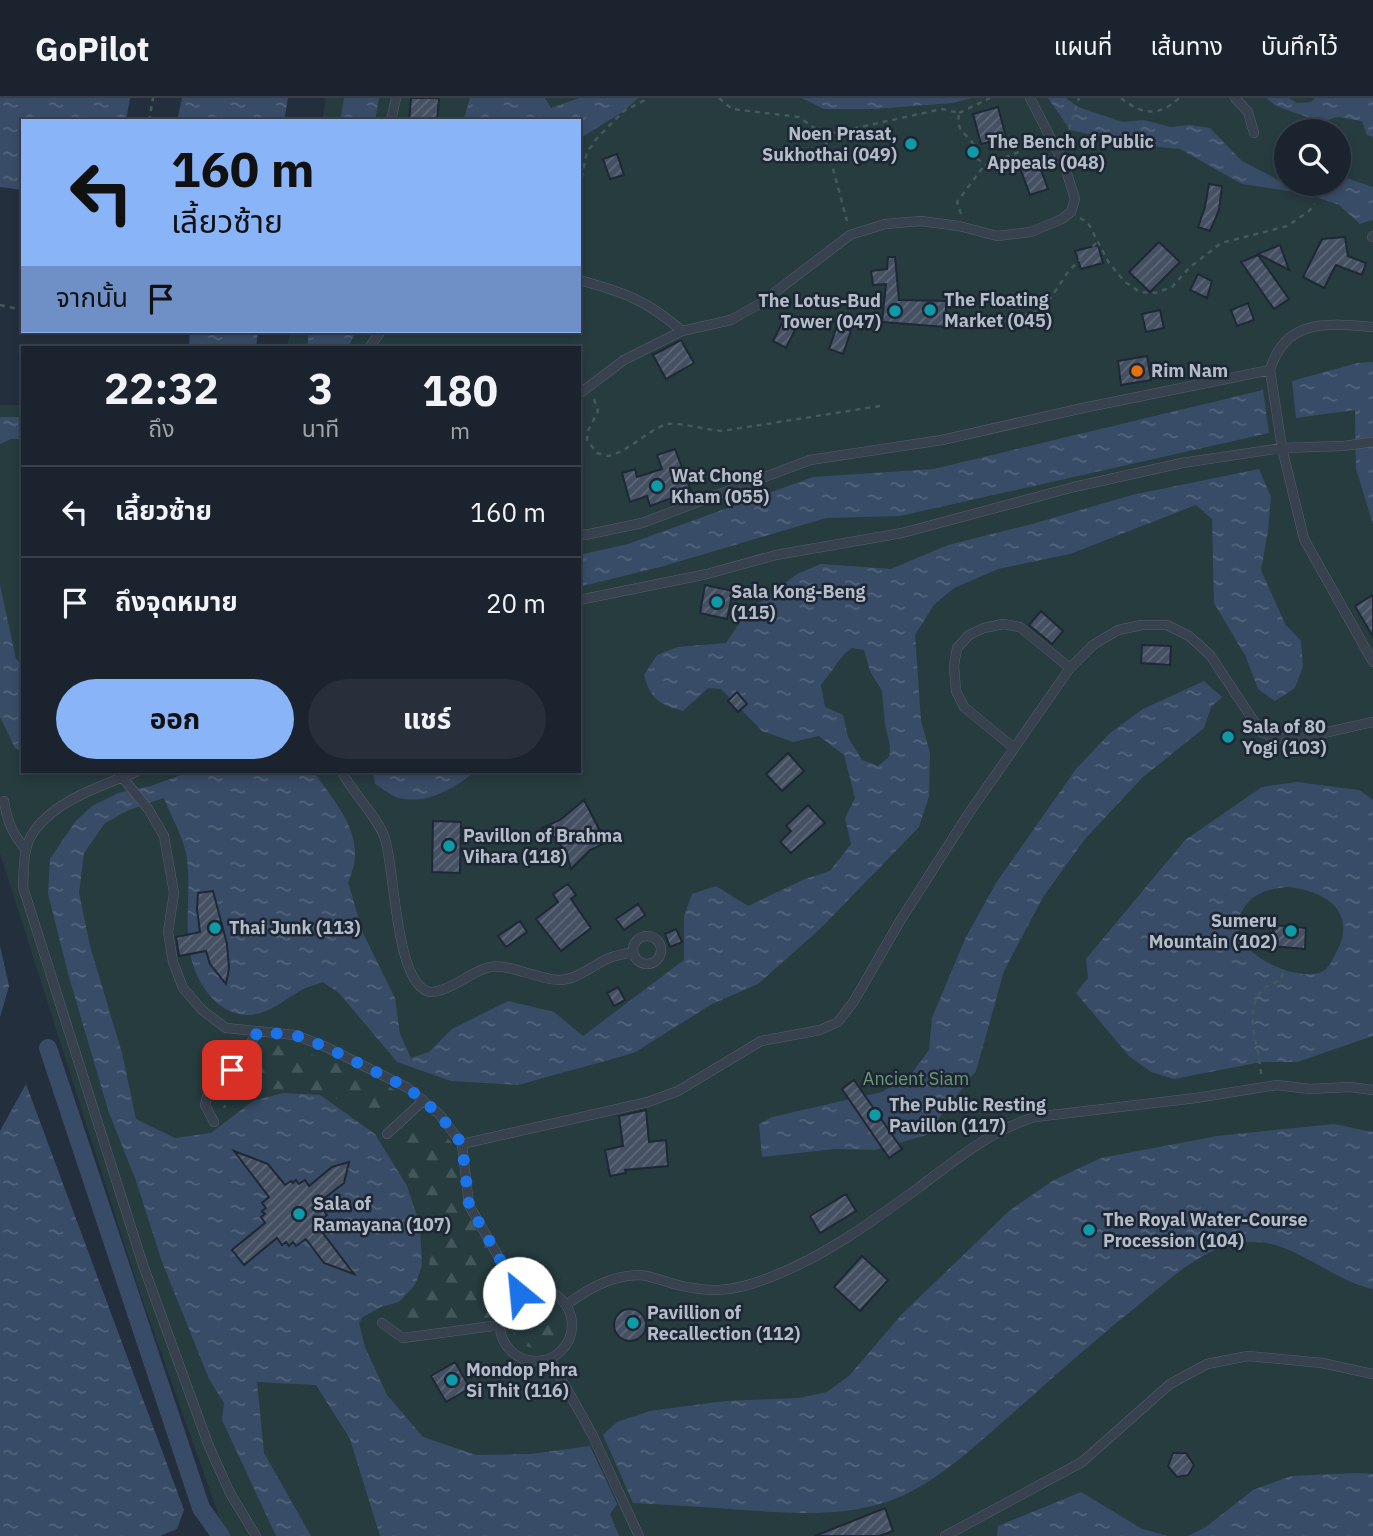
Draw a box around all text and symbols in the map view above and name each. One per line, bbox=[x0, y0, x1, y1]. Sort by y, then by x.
text: GoPilot bbox=[35, 27, 149, 70]
text: แผนที่ bbox=[1054, 30, 1112, 62]
text: เส้นทาง bbox=[1150, 30, 1223, 62]
text: บันทึกไว้ bbox=[1261, 30, 1338, 62]
map controls bbox=[1274, 119, 1351, 196]
button: search bbox=[1274, 119, 1351, 196]
place label: Noen Prasat, Sukhothai (049) bbox=[762, 122, 897, 166]
place label: The Bench of Public Appeals (048) bbox=[987, 130, 1154, 174]
marker: Noen Prasat, Sukhothai (049) bbox=[903, 136, 919, 152]
text: 160 m bbox=[171, 137, 315, 200]
marker: The Bench of Public Appeals (048) bbox=[965, 144, 981, 160]
icon: left bbox=[56, 147, 147, 238]
text: เลี้ยวซ้าย bbox=[171, 200, 283, 242]
text: จากนั้น bbox=[56, 280, 128, 314]
icon: arrive bbox=[142, 280, 180, 318]
place label: The Floating Market (045) bbox=[944, 288, 1052, 332]
place label: The Lotus-Bud Tower (047) bbox=[758, 289, 881, 333]
marker: The Floating Market (045) bbox=[922, 302, 938, 318]
marker: The Lotus-Bud Tower (047) bbox=[887, 303, 903, 319]
place label: Rim Nam bbox=[1151, 359, 1228, 382]
text: 22:32 bbox=[104, 361, 219, 416]
text: 3 bbox=[308, 361, 333, 416]
text: 180 bbox=[422, 363, 498, 418]
marker: Rim Nam bbox=[1129, 363, 1145, 379]
text: ถึง bbox=[148, 413, 175, 443]
text: นาที bbox=[302, 413, 339, 443]
text: m bbox=[450, 415, 470, 445]
place label: Wat Chong Kham (055) bbox=[671, 464, 769, 508]
marker: Wat Chong Kham (055) bbox=[649, 478, 665, 494]
icon: left bbox=[56, 493, 94, 531]
text: เลี้ยวซ้าย bbox=[115, 493, 212, 527]
text: 160 m bbox=[470, 495, 546, 529]
place label: Sala Kong-Beng (115) bbox=[731, 580, 865, 624]
icon: arrive bbox=[56, 584, 94, 622]
text: ถึงจุดหมาย bbox=[115, 584, 238, 618]
text: 20 m bbox=[486, 586, 546, 620]
marker: Sala Kong-Beng (115) bbox=[709, 594, 725, 610]
button: ออก bbox=[56, 679, 294, 759]
button: แชร์ bbox=[308, 679, 546, 759]
place label: Sala of 80 Yogi (103) bbox=[1242, 715, 1327, 759]
marker: Sala of 80 Yogi (103) bbox=[1220, 729, 1236, 745]
place label: Pavillon of Brahma Vihara (118) bbox=[463, 824, 622, 868]
marker: Pavillon of Brahma Vihara (118) bbox=[441, 838, 457, 854]
place label: Sumeru Mountain (102) bbox=[1149, 909, 1277, 953]
place label: Thai Junk (113) bbox=[229, 916, 361, 939]
marker: Thai Junk (113) bbox=[207, 920, 223, 936]
marker: Sumeru Mountain (102) bbox=[1283, 923, 1299, 939]
pin bbox=[202, 1040, 262, 1100]
icon: arrive bbox=[213, 1051, 251, 1089]
park label: Ancient Siam bbox=[863, 1067, 969, 1090]
place label: The Public Resting Pavillon (117) bbox=[889, 1093, 1046, 1137]
marker: The Public Resting Pavillon (117) bbox=[867, 1107, 883, 1123]
place label: Sala of Ramayana (107) bbox=[313, 1192, 451, 1236]
marker: Sala of Ramayana (107) bbox=[291, 1206, 307, 1222]
place label: The Royal Water-Course Procession (104) bbox=[1103, 1208, 1308, 1252]
marker: The Royal Water-Course Procession (104) bbox=[1081, 1222, 1097, 1238]
position arrow bbox=[482, 1256, 556, 1330]
place label: Pavillion of Recallection (112) bbox=[647, 1301, 800, 1345]
marker: Pavillion of Recallection (112) bbox=[625, 1315, 641, 1331]
place label: Mondop Phra Si Thit (116) bbox=[466, 1358, 578, 1402]
marker: Mondop Phra Si Thit (116) bbox=[444, 1372, 460, 1388]

